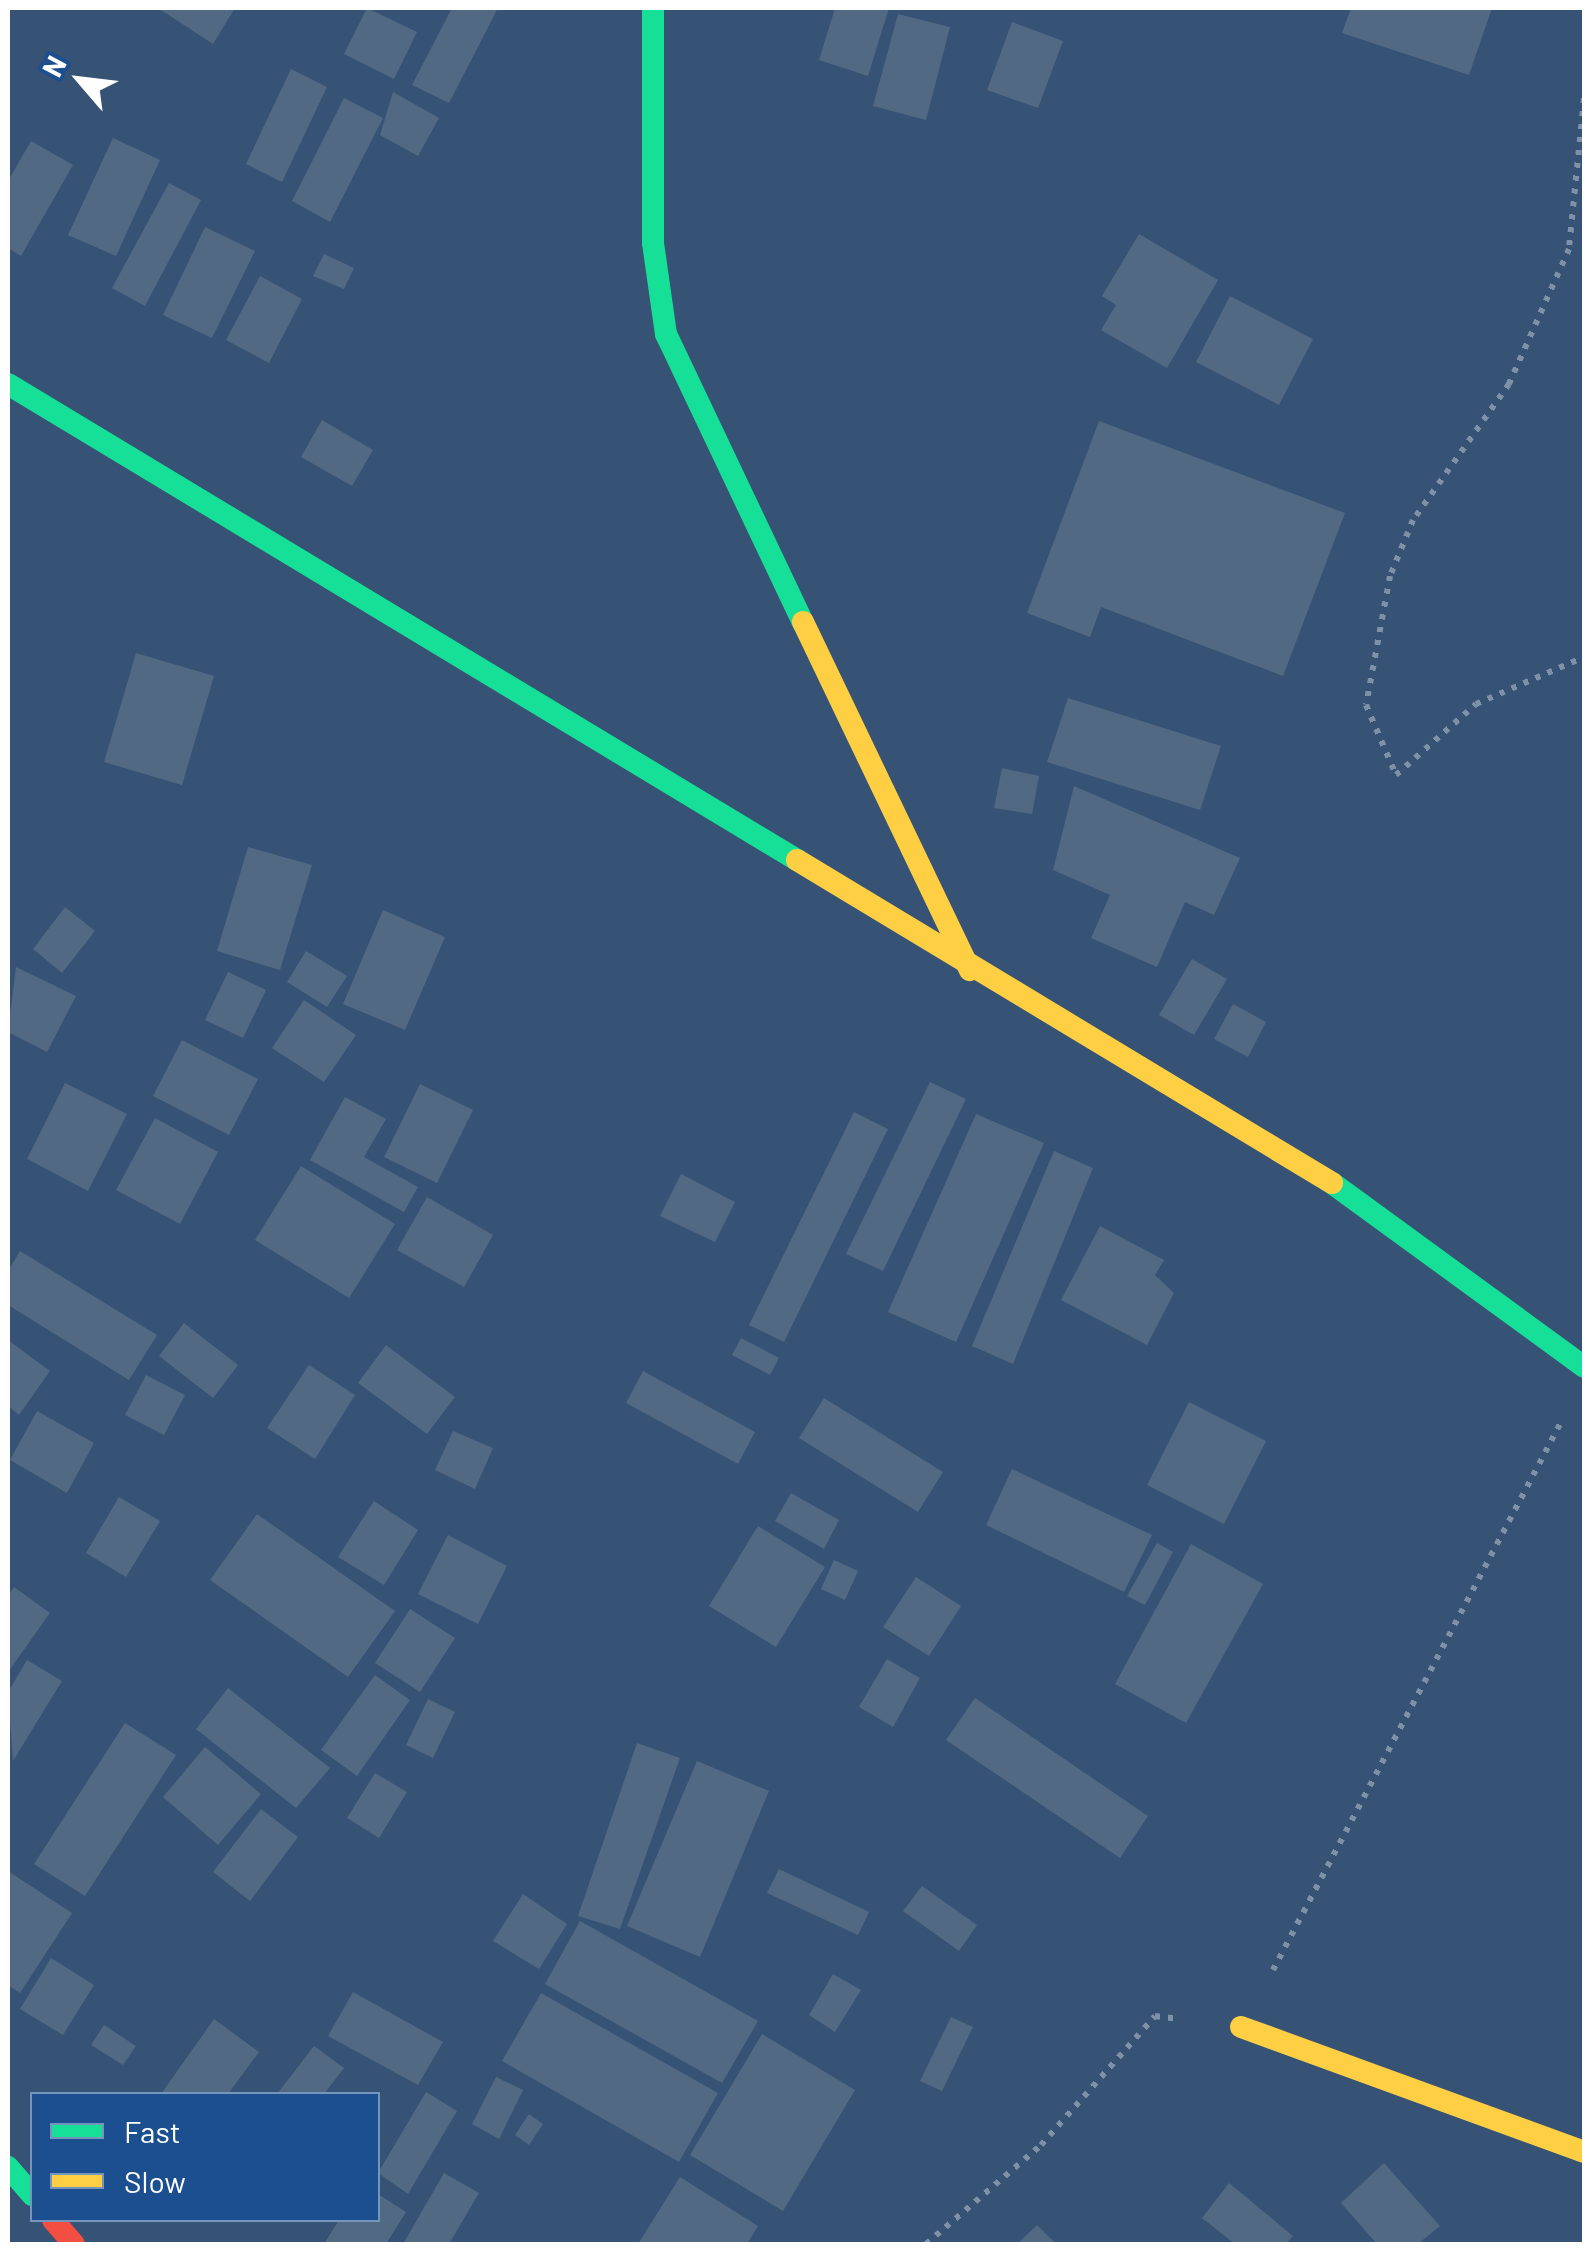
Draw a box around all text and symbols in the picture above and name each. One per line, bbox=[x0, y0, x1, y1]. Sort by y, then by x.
north arrow bbox=[30, 30, 130, 130]
text: N bbox=[34, 50, 73, 82]
legend bbox=[30, 2092, 380, 2222]
text: Fast bbox=[124, 2113, 181, 2149]
text: Slow bbox=[124, 2163, 186, 2199]

